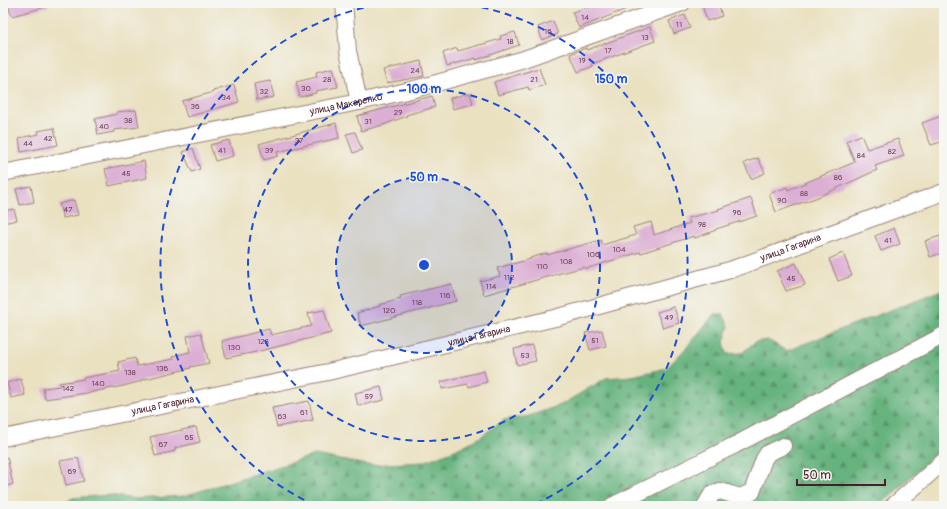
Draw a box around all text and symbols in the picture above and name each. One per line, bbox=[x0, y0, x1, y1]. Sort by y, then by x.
house number: 14 bbox=[581, 13, 589, 22]
house number: 11 bbox=[676, 20, 682, 29]
house number: 16 bbox=[544, 27, 552, 36]
house number: 13 bbox=[641, 33, 649, 42]
house number: 18 bbox=[506, 37, 514, 46]
house number: 17 bbox=[604, 46, 612, 55]
house number: 19 bbox=[578, 56, 586, 65]
house number: 24 bbox=[410, 66, 420, 75]
text: 150 m bbox=[595, 72, 628, 87]
house number: 28 bbox=[323, 75, 331, 84]
house number: 21 bbox=[530, 75, 538, 84]
text: 100 m bbox=[407, 82, 442, 97]
house number: 30 bbox=[301, 84, 311, 93]
house number: 32 bbox=[260, 87, 269, 96]
street label: улица Макаренко bbox=[308, 91, 384, 118]
house number: 34 bbox=[221, 93, 231, 102]
house number: 36 bbox=[190, 102, 200, 111]
house number: 29 bbox=[394, 108, 402, 117]
house number: 38 bbox=[124, 116, 132, 125]
house number: 31 bbox=[364, 117, 372, 126]
house number: 40 bbox=[99, 122, 110, 131]
house number: 42 bbox=[43, 134, 53, 143]
house number: 37 bbox=[295, 136, 304, 145]
house number: 44 bbox=[23, 139, 33, 148]
house number: 41 bbox=[218, 146, 226, 155]
house number: 39 bbox=[265, 146, 273, 155]
house number: 82 bbox=[888, 147, 897, 156]
house number: 84 bbox=[857, 151, 866, 160]
house number: 45 bbox=[122, 169, 130, 178]
text: 50 m bbox=[410, 170, 438, 185]
house number: 86 bbox=[834, 173, 843, 182]
house number: 88 bbox=[800, 189, 808, 198]
house number: 90 bbox=[777, 196, 787, 205]
house number: 47 bbox=[64, 205, 73, 214]
house number: 96 bbox=[733, 208, 742, 217]
house number: 98 bbox=[698, 220, 706, 229]
street label: улица Гагарина bbox=[758, 231, 823, 265]
house number: 41 bbox=[884, 236, 892, 245]
house number: 104 bbox=[612, 245, 626, 254]
house number: 106 bbox=[586, 250, 600, 259]
house number: 108 bbox=[560, 257, 572, 266]
centre of rings bbox=[417, 258, 431, 272]
house number: 110 bbox=[536, 262, 548, 271]
house number: 112 bbox=[504, 273, 515, 282]
house number: 45 bbox=[787, 274, 795, 283]
house number: 114 bbox=[486, 282, 497, 291]
house number: 116 bbox=[440, 291, 451, 300]
house number: 118 bbox=[412, 298, 422, 307]
house number: 120 bbox=[382, 306, 396, 315]
house number: 49 bbox=[665, 313, 673, 322]
street label: улица Гагарина bbox=[446, 323, 512, 349]
house number: 51 bbox=[591, 336, 599, 345]
house number: 128 bbox=[257, 337, 269, 346]
house number: 130 bbox=[227, 343, 241, 352]
house number: 53 bbox=[521, 351, 530, 360]
house number: 136 bbox=[156, 364, 168, 373]
house number: 138 bbox=[124, 368, 136, 377]
house number: 140 bbox=[91, 379, 105, 388]
house number: 142 bbox=[62, 384, 75, 393]
house number: 59 bbox=[365, 392, 373, 401]
street label: улица Гагарина bbox=[129, 393, 195, 418]
house number: 61 bbox=[300, 408, 308, 417]
house number: 63 bbox=[277, 412, 287, 421]
house number: 65 bbox=[185, 433, 194, 442]
house number: 67 bbox=[159, 440, 168, 449]
scale bar bbox=[797, 461, 885, 487]
house number: 69 bbox=[68, 467, 76, 476]
text: 50 m bbox=[803, 468, 831, 483]

